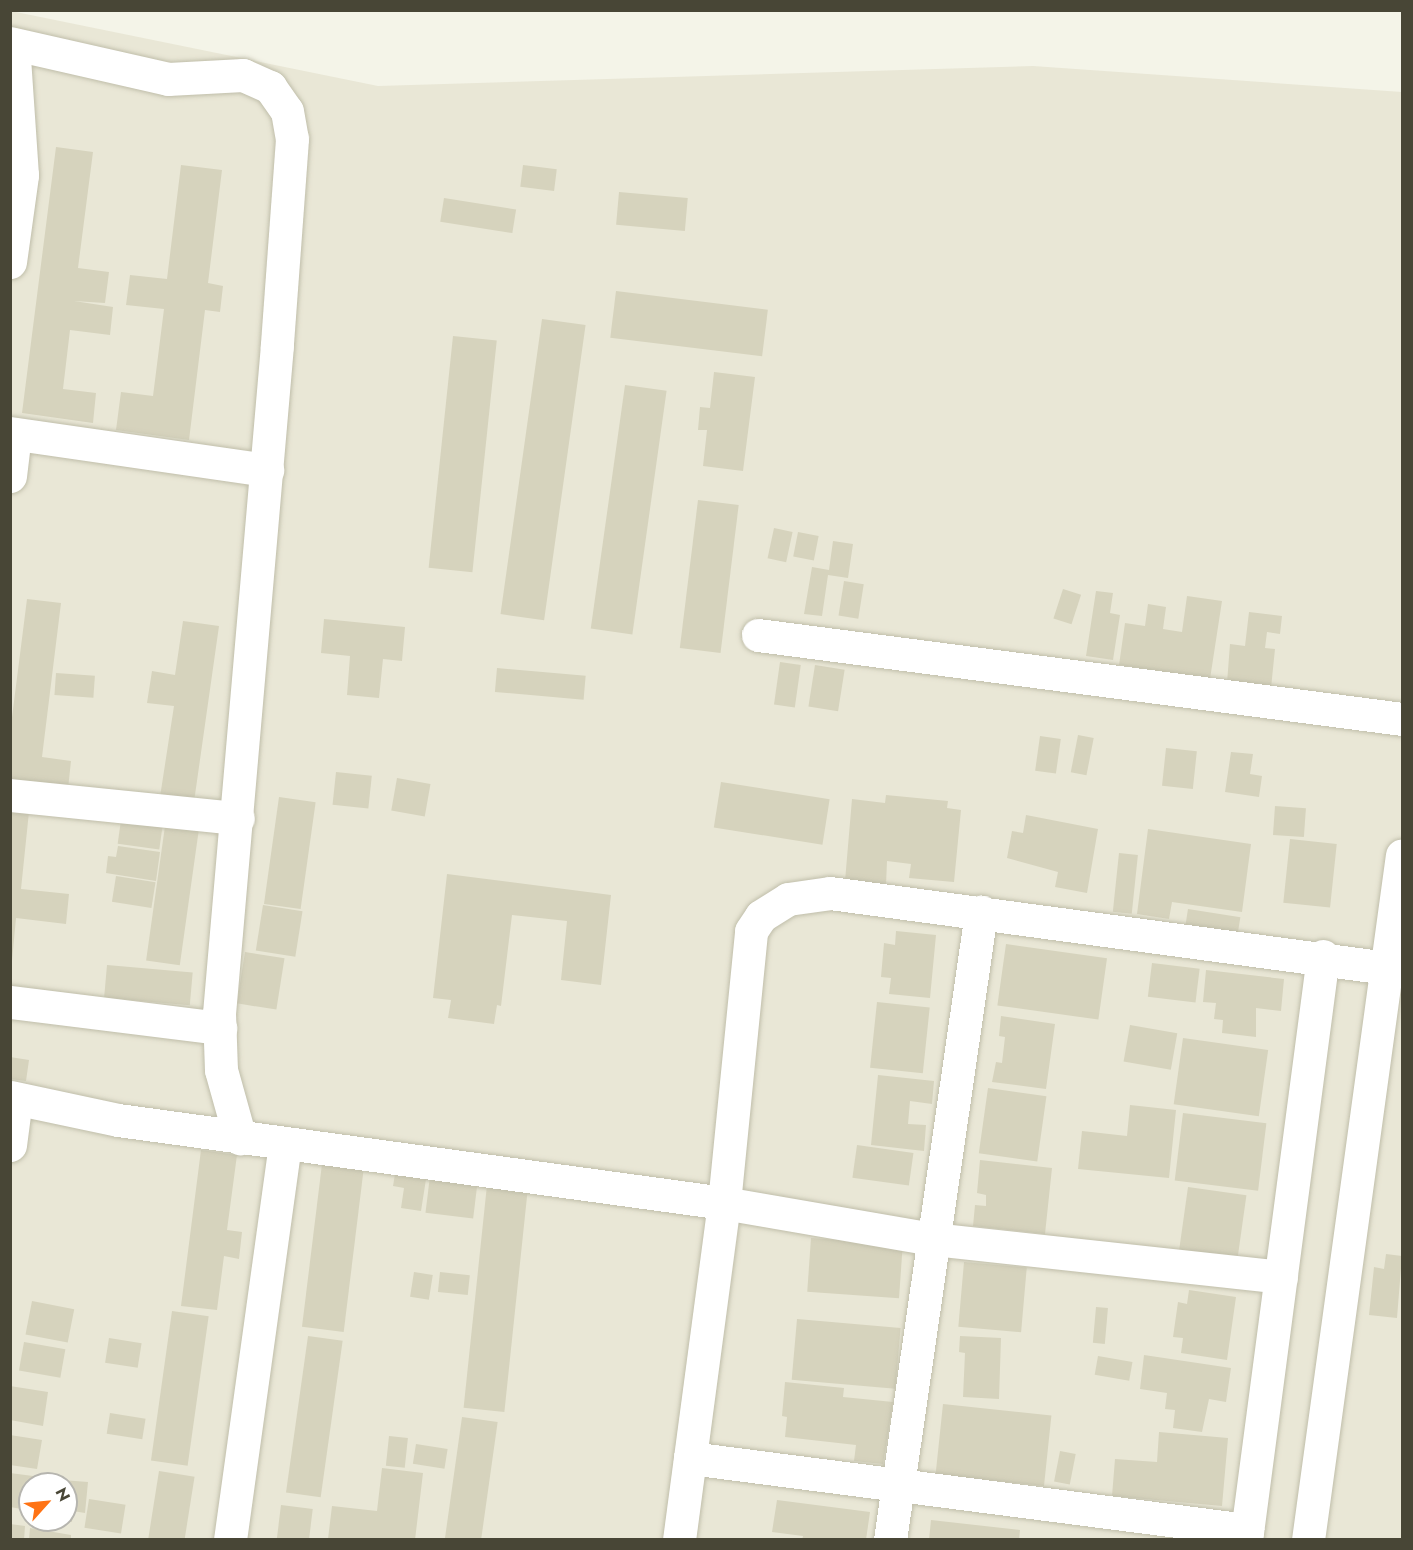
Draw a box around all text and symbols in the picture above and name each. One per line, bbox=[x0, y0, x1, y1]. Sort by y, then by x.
north arrow bbox=[18, 1472, 78, 1532]
text: N bbox=[50, 1484, 76, 1505]

